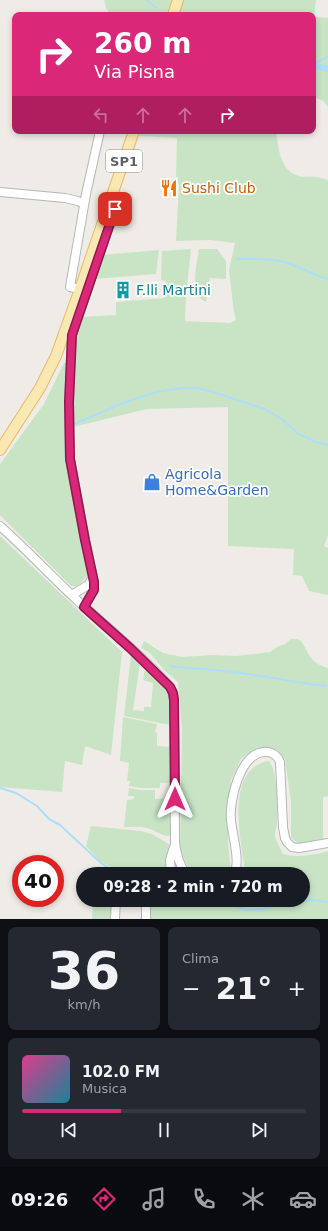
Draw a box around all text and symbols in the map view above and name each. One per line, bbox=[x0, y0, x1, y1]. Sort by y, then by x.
text: 260 m bbox=[94, 27, 191, 60]
icon: right bbox=[28, 28, 80, 80]
text: Via Pisna bbox=[94, 61, 175, 82]
icon: left bbox=[90, 104, 112, 126]
icon: ahead bbox=[132, 104, 154, 126]
icon: ahead bbox=[174, 104, 196, 126]
icon: right bbox=[216, 104, 238, 126]
road number: SP1 bbox=[106, 150, 142, 172]
restaurant icon: Sushi Club bbox=[159, 178, 179, 198]
place label: Sushi Club bbox=[182, 180, 256, 196]
pin bbox=[98, 192, 132, 226]
icon: arrive bbox=[104, 198, 126, 220]
building icon: F.lli Martini bbox=[113, 280, 133, 300]
place label: F.lli Martini bbox=[136, 282, 211, 298]
place label: Agricola Home&Garden bbox=[165, 466, 269, 498]
shop icon: Agricola Home&Garden bbox=[142, 472, 162, 492]
position arrow bbox=[154, 778, 196, 820]
speed limit sign: 40 bbox=[12, 855, 64, 907]
text: 09:28 · 2 min · 720 m bbox=[103, 878, 283, 896]
text: 36 bbox=[48, 941, 120, 1001]
text: Clima bbox=[182, 951, 219, 966]
text: 21° bbox=[216, 971, 272, 1006]
text: − bbox=[182, 976, 200, 1001]
text: + bbox=[288, 976, 306, 1001]
text: km/h bbox=[68, 997, 100, 1012]
text: 102.0 FM bbox=[82, 1063, 160, 1081]
text: Musica bbox=[82, 1081, 127, 1096]
icon: previous bbox=[58, 1119, 80, 1141]
icon: pause bbox=[153, 1119, 175, 1141]
icon: next bbox=[248, 1119, 270, 1141]
icon: directions bbox=[90, 1185, 118, 1213]
icon: music bbox=[140, 1185, 168, 1213]
icon: phone bbox=[190, 1185, 218, 1213]
icon: climate bbox=[239, 1185, 267, 1213]
icon: car bbox=[289, 1185, 317, 1213]
text: 09:26 bbox=[11, 1189, 68, 1210]

